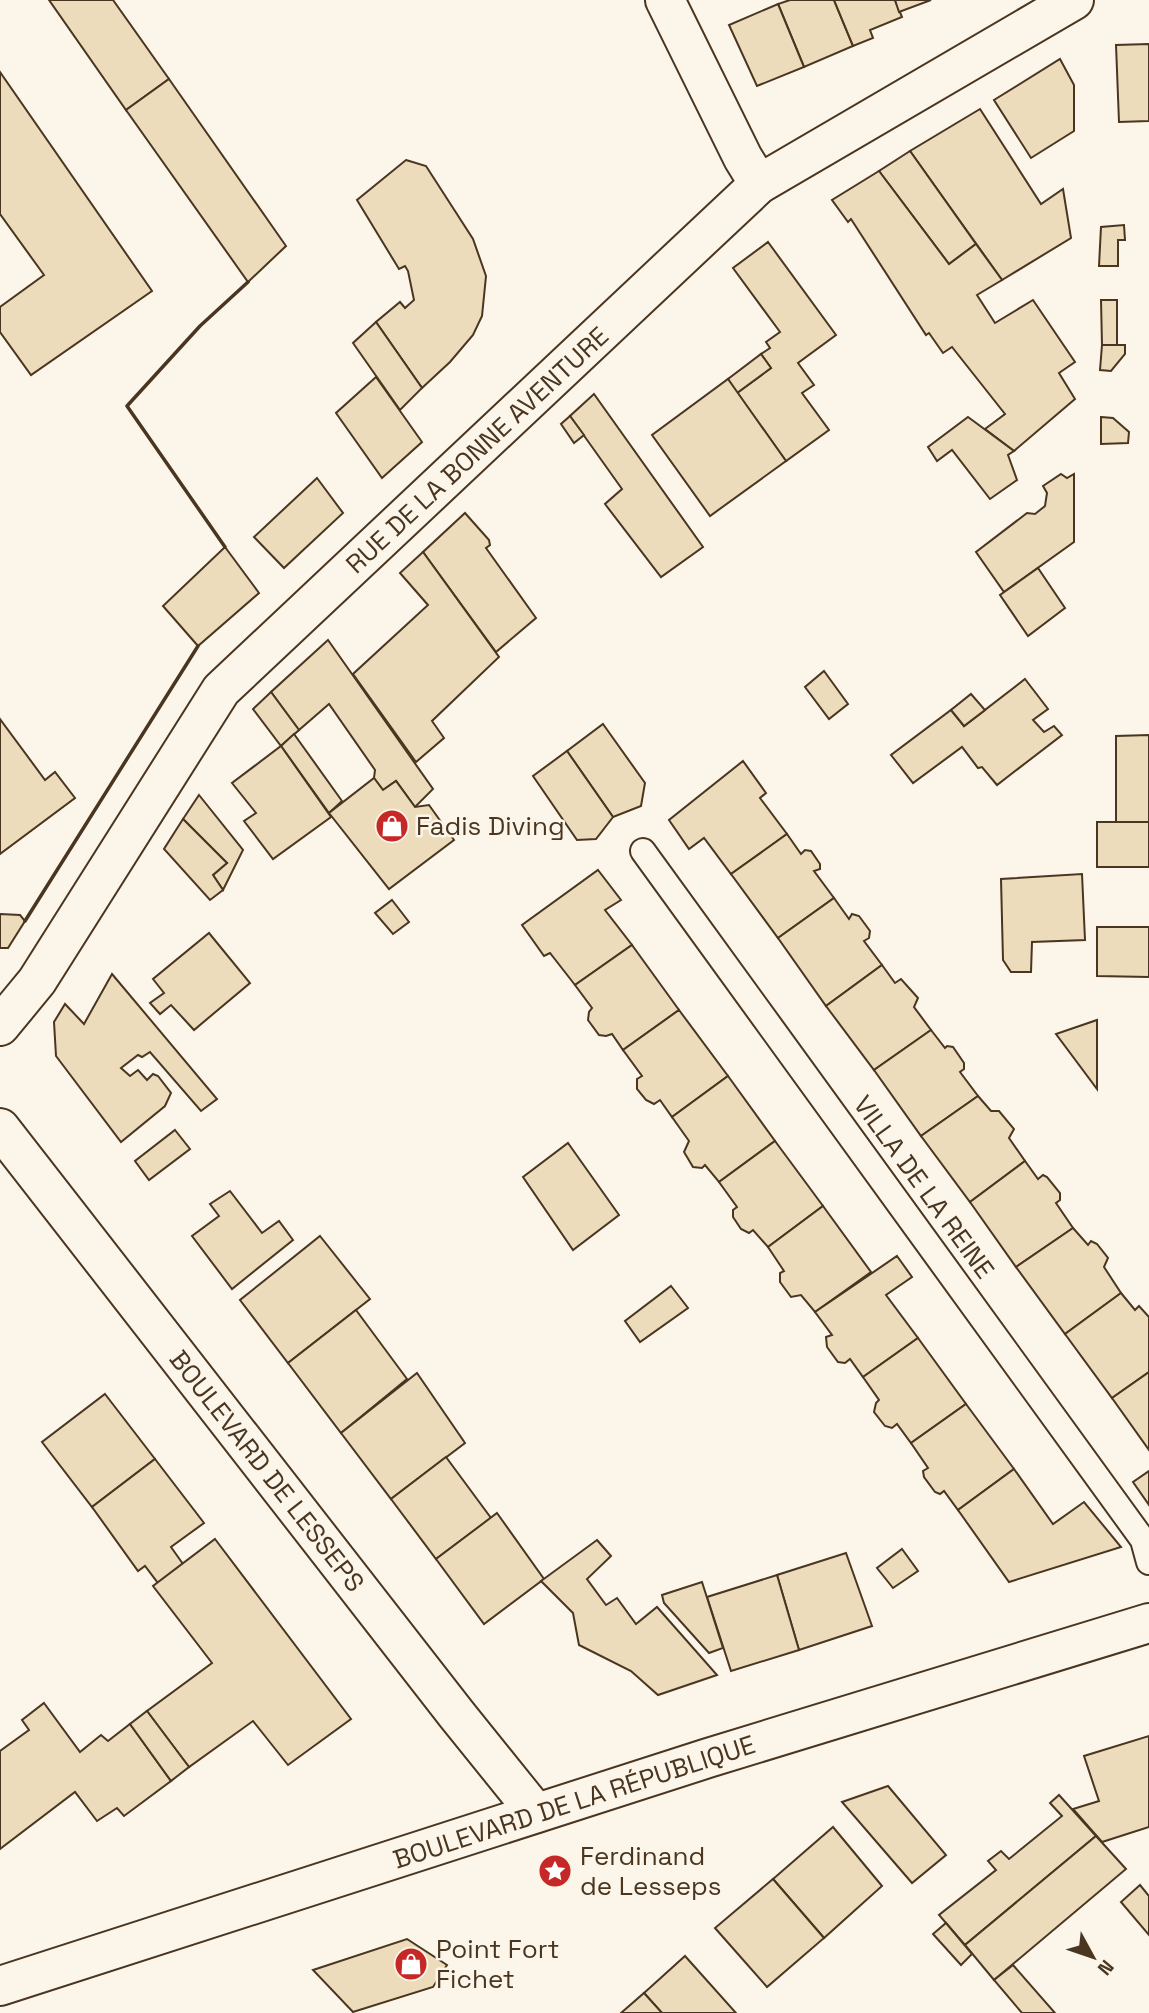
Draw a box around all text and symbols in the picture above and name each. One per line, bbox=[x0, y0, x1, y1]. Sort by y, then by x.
street label: RUE DE LA BONNE AVENTURE bbox=[338, 319, 616, 581]
shop icon: Fadis Diving bbox=[373, 807, 411, 845]
place label: Fadis Diving bbox=[416, 809, 565, 843]
street label: VILLA DE LA REINE bbox=[846, 1089, 1002, 1285]
street label: BOULEVARD DE LESSEPS bbox=[162, 1343, 372, 1599]
street label: BOULEVARD DE LA RÉPUBLIQUE bbox=[389, 1727, 759, 1877]
place label: Ferdinand de Lesseps bbox=[580, 1839, 722, 1903]
place icon: Ferdinand de Lesseps bbox=[536, 1852, 574, 1890]
north arrow bbox=[1058, 1922, 1128, 1992]
place label: Point Fort Fichet bbox=[436, 1932, 560, 1996]
shop icon: Point Fort Fichet bbox=[392, 1945, 430, 1983]
text: N bbox=[1092, 1955, 1119, 1981]

